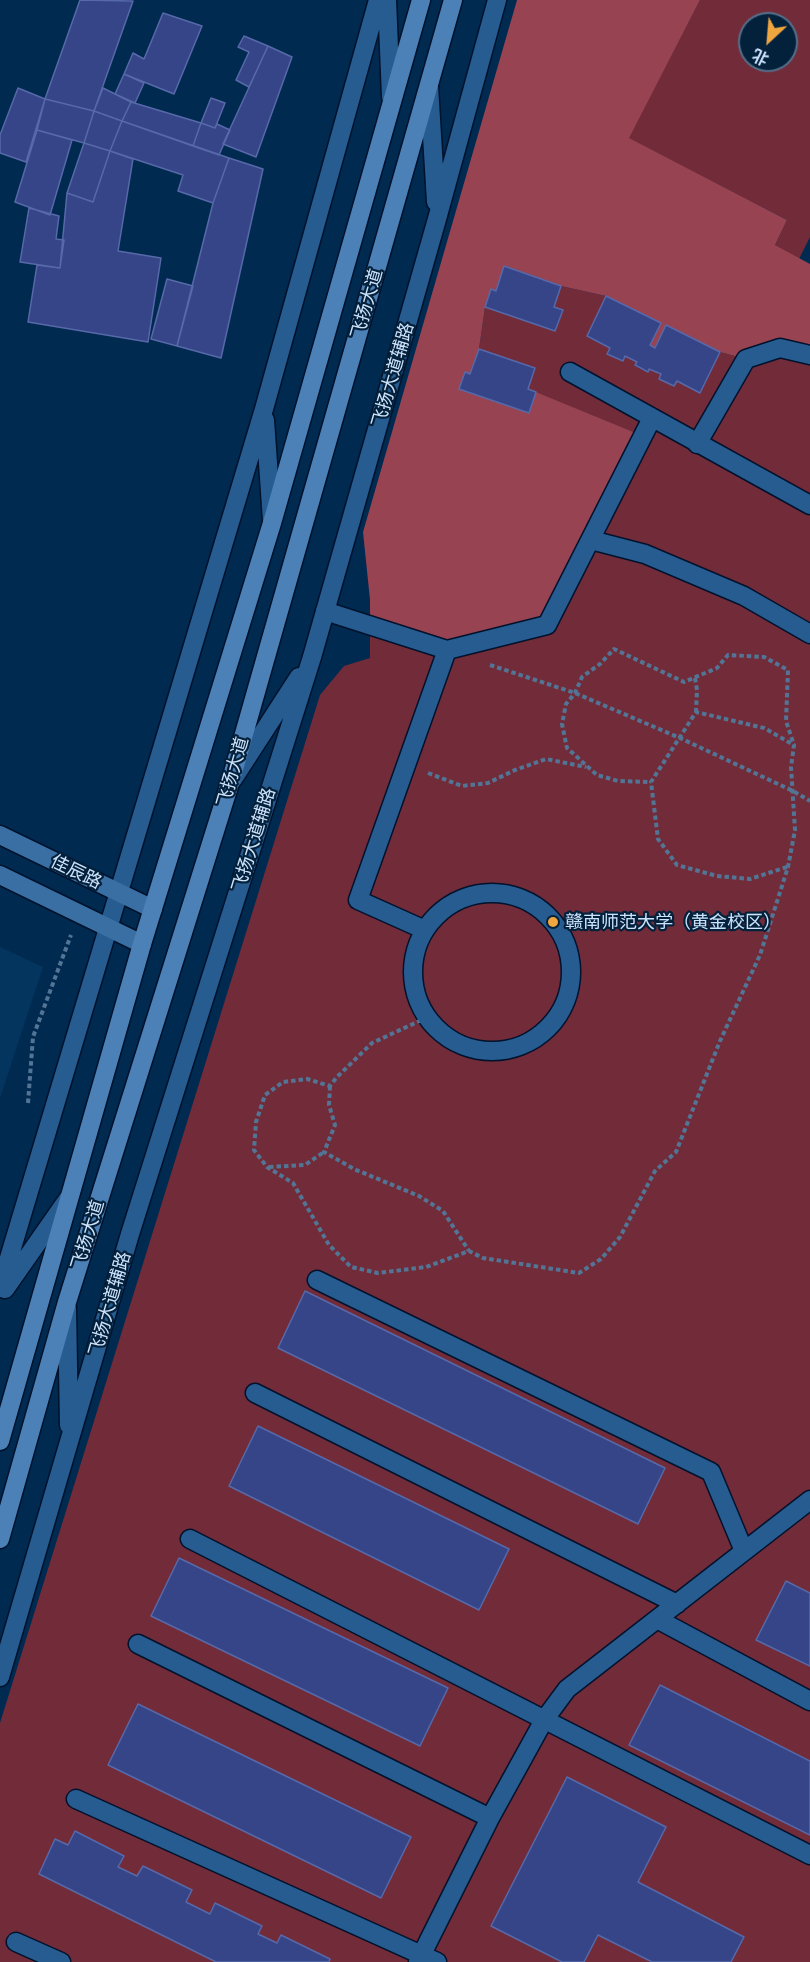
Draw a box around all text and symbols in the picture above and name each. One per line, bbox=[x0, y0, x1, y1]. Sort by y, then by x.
north arrow bbox=[738, 12, 798, 72]
text: 北 bbox=[749, 45, 772, 69]
street label: 飞扬大道 bbox=[347, 266, 387, 342]
street label: 飞扬大道辅路 bbox=[368, 320, 418, 430]
street label: 飞扬大道 bbox=[213, 734, 253, 810]
street label: 飞扬大道辅路 bbox=[228, 785, 280, 895]
street label: 佳辰路 bbox=[47, 850, 105, 894]
place label: 赣南师范大学（黄金校区） bbox=[565, 911, 781, 933]
marker: 赣南师范大学（黄金校区） bbox=[546, 915, 560, 929]
street label: 飞扬大道 bbox=[67, 1197, 109, 1273]
street label: 飞扬大道辅路 bbox=[85, 1249, 135, 1359]

